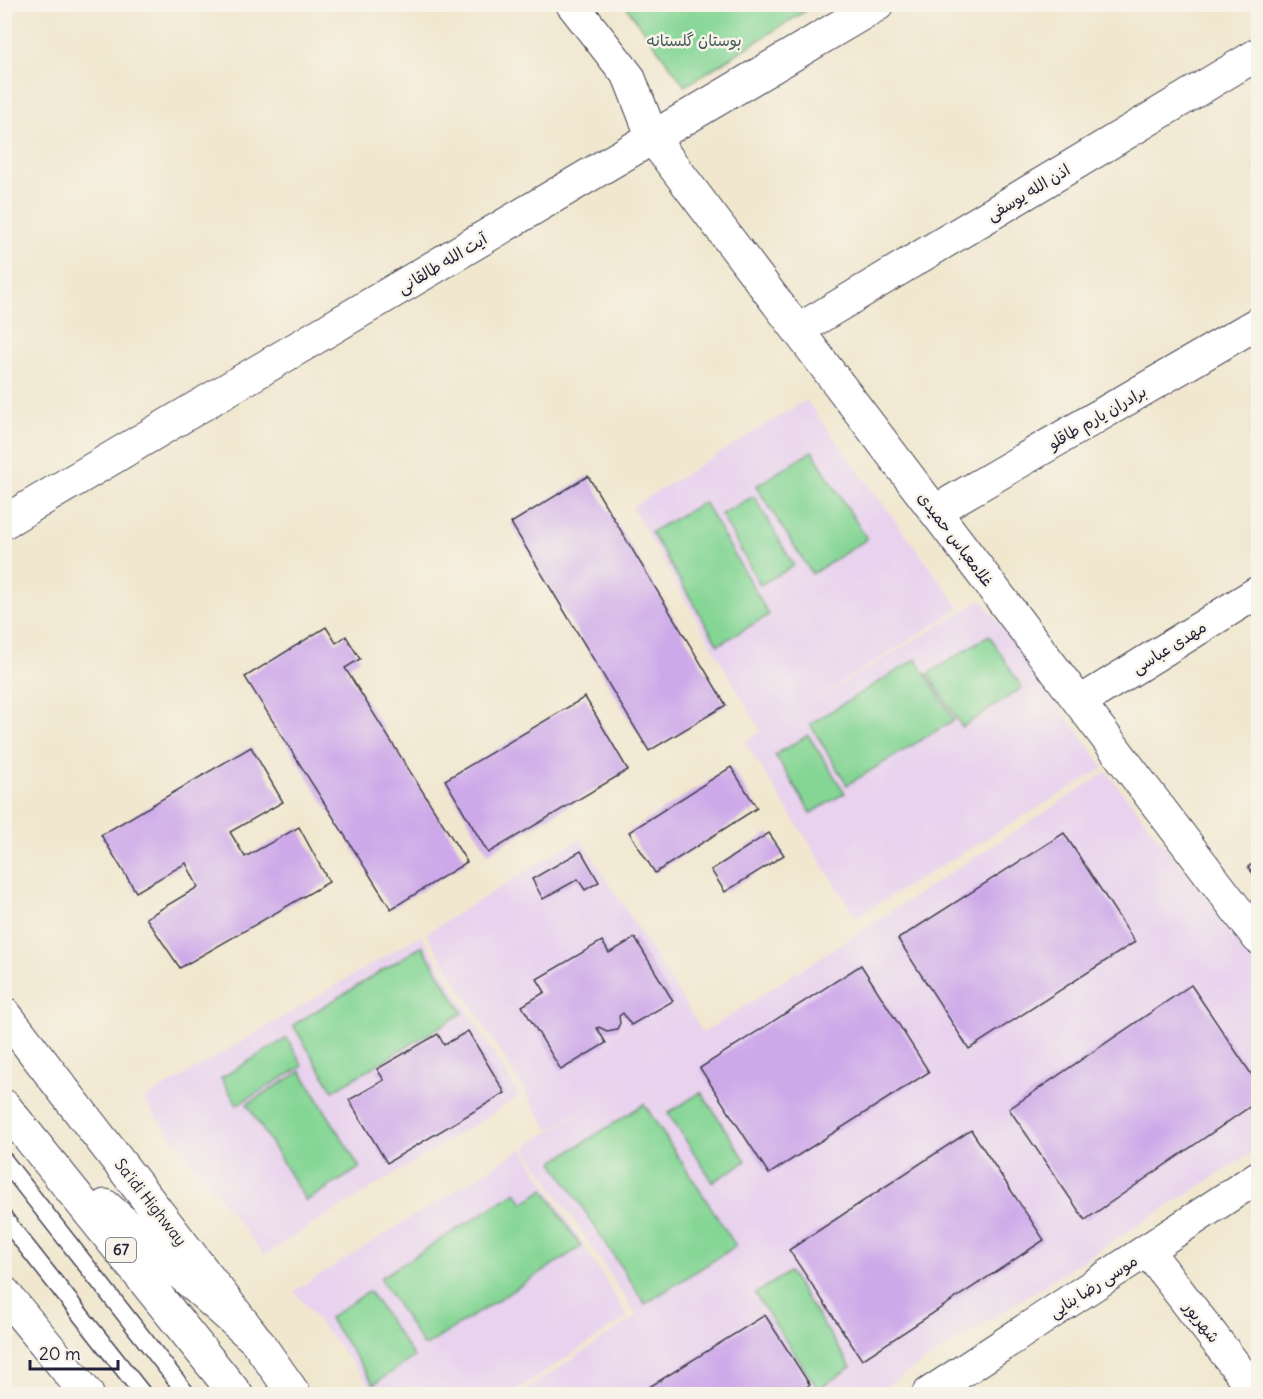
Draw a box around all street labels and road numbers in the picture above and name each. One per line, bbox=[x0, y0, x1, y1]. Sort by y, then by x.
street label: اذن الله یوسفی bbox=[983, 159, 1074, 226]
street label: آیت الله طالقانی bbox=[393, 228, 492, 298]
street label: برادران یارم طاقلو bbox=[1043, 381, 1151, 456]
street label: غلامعباس حمیدی bbox=[914, 488, 998, 590]
street label: مهدی عباسی bbox=[1128, 616, 1210, 679]
street label: Sa'idi Highway bbox=[111, 1154, 191, 1250]
road number: 67 bbox=[106, 1238, 136, 1262]
street label: موسی رضا بنایی bbox=[1045, 1250, 1142, 1323]
street label: شهریور bbox=[1178, 1296, 1224, 1347]

